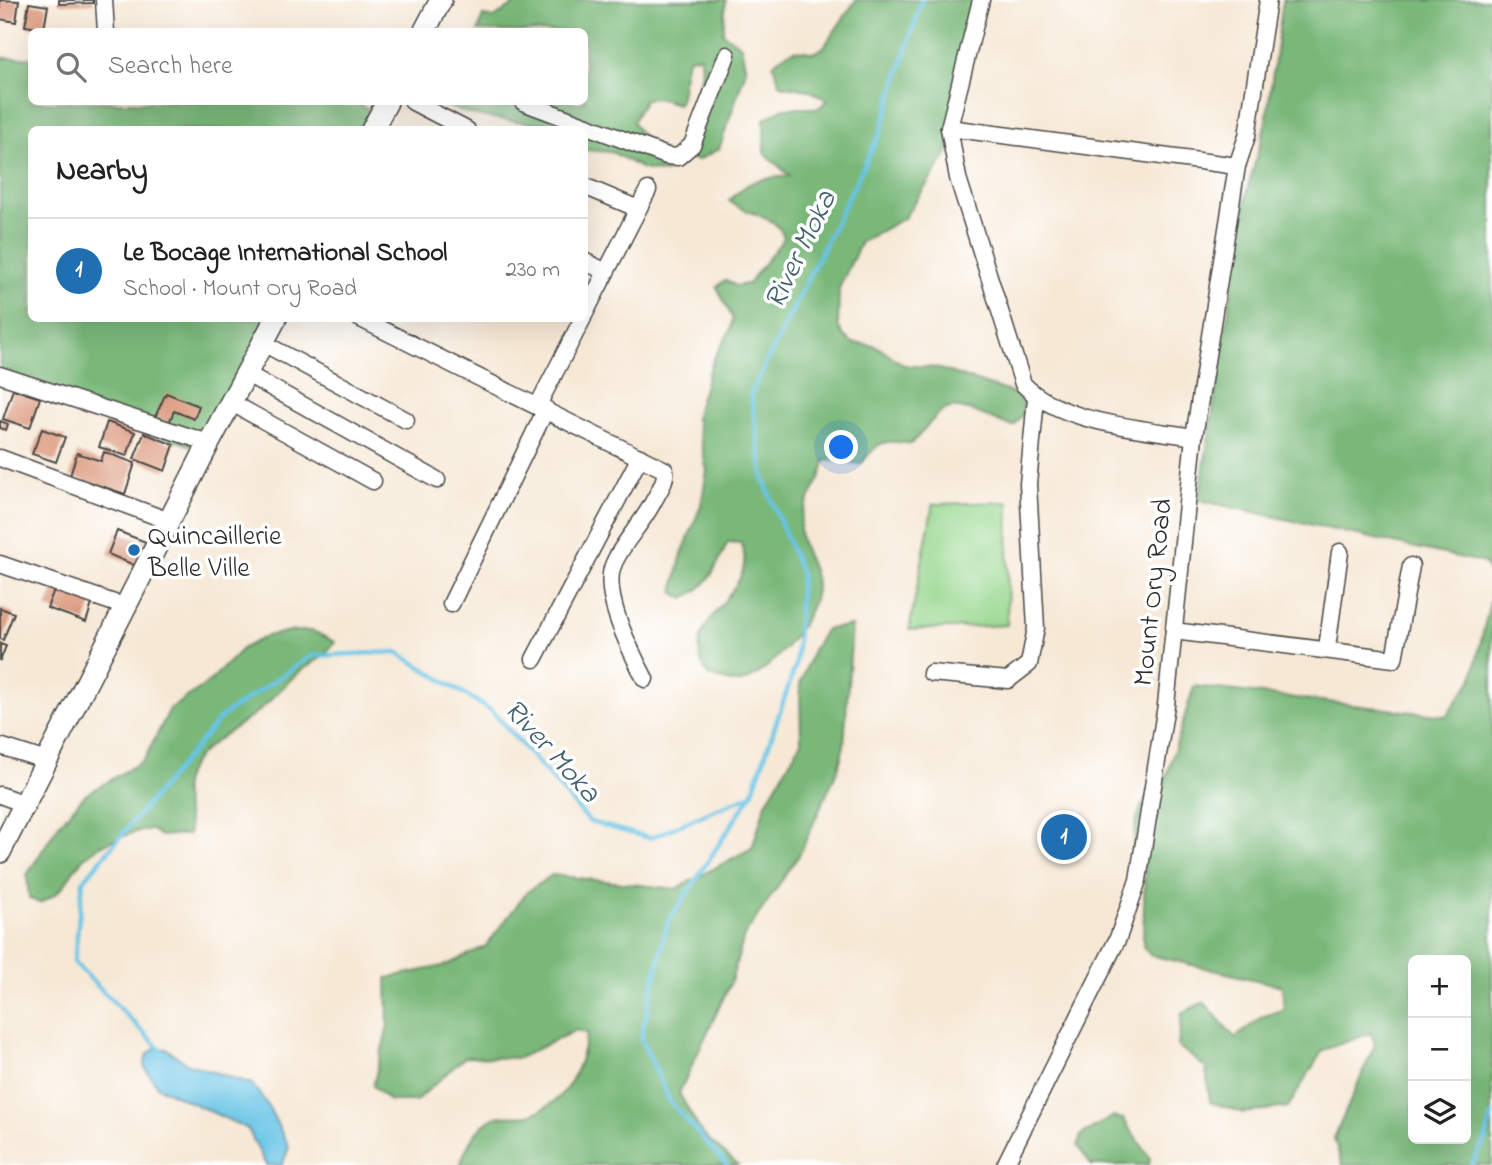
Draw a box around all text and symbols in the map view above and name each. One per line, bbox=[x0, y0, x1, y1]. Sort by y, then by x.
search box bbox=[28, 28, 588, 105]
icon: search bbox=[52, 48, 90, 86]
text: Search here bbox=[108, 48, 233, 86]
text: Nearby bbox=[56, 150, 148, 194]
water label: River Moka bbox=[754, 183, 850, 317]
text: Le Bocage International School bbox=[123, 235, 447, 273]
text: 1 bbox=[75, 254, 83, 287]
text: 230 m bbox=[506, 254, 560, 287]
text: School · Mount Ory Road bbox=[123, 273, 357, 306]
your location bbox=[824, 430, 858, 464]
street label: Mount Ory Road bbox=[1124, 496, 1185, 688]
place label: Quincaillerie Belle Ville bbox=[147, 517, 282, 590]
marker: Quincaillerie Belle Ville bbox=[126, 542, 142, 558]
water label: River Moka bbox=[492, 690, 610, 814]
pin: 1 bbox=[1041, 811, 1087, 863]
map controls bbox=[1408, 955, 1471, 1144]
button: + bbox=[1408, 955, 1471, 1018]
button: − bbox=[1408, 1018, 1471, 1081]
button: layers bbox=[1408, 1081, 1471, 1144]

